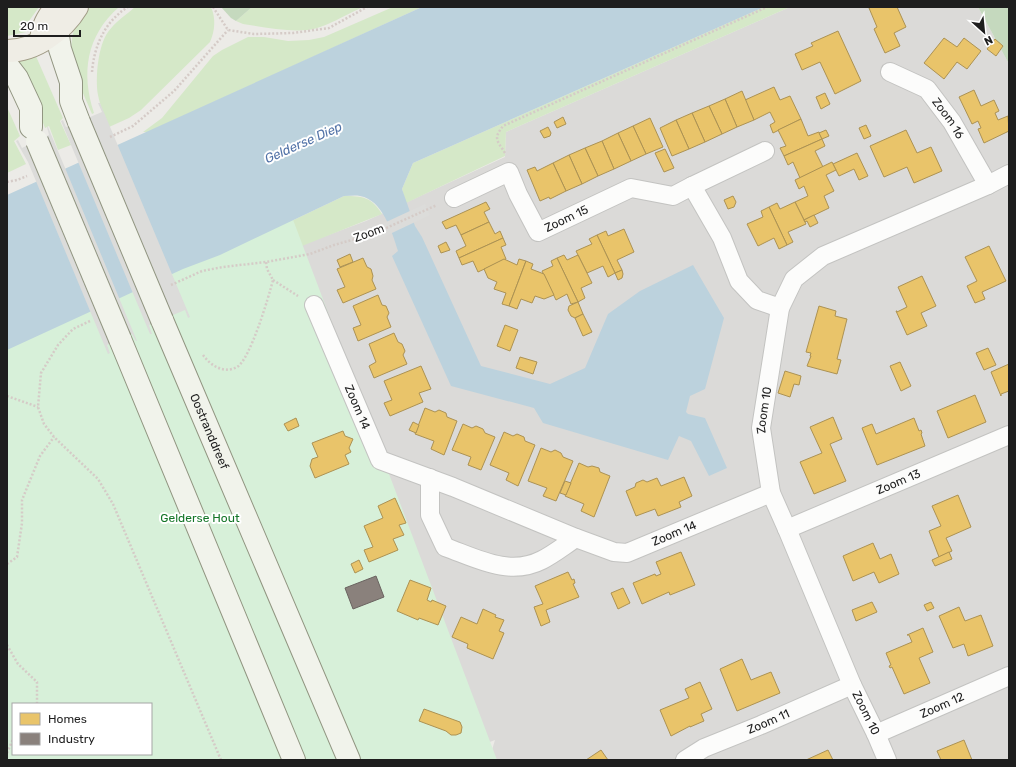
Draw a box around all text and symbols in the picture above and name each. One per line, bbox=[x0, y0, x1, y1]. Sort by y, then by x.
scale bar bbox=[14, 12, 80, 38]
north arrow bbox=[964, 12, 1004, 52]
text: 20 m bbox=[20, 19, 48, 33]
text: N bbox=[982, 33, 995, 48]
street label: Zoom 16 bbox=[929, 95, 967, 141]
water label: Gelderse Diep bbox=[262, 119, 345, 166]
street label: Zoom 15 bbox=[542, 202, 591, 235]
street label: Zoom bbox=[352, 221, 386, 245]
street label: Zoom 14 bbox=[342, 383, 373, 432]
street label: Zoom 10 bbox=[754, 386, 774, 435]
street label: Oostranddreef bbox=[187, 391, 232, 472]
street label: Zoom 13 bbox=[874, 466, 923, 497]
park label: Gelderse Hout bbox=[160, 511, 240, 525]
street label: Zoom 14 bbox=[650, 518, 699, 549]
street label: Zoom 10 bbox=[849, 689, 883, 737]
street label: Zoom 12 bbox=[918, 689, 966, 721]
legend bbox=[12, 703, 152, 755]
street label: Zoom 11 bbox=[745, 706, 792, 737]
text: Homes bbox=[48, 712, 87, 726]
text: Industry bbox=[48, 732, 95, 746]

